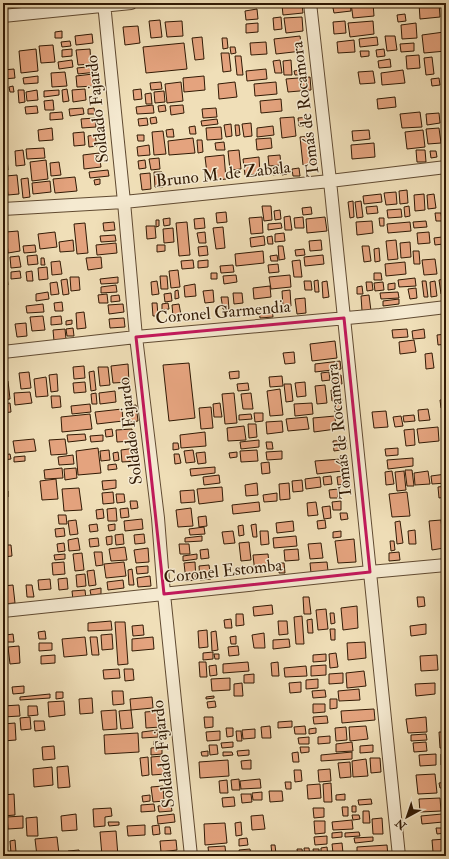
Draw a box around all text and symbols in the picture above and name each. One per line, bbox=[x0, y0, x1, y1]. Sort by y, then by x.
street label: Tomás de Rocamora bbox=[286, 39, 324, 178]
street label: Soldado Fajardo bbox=[81, 54, 113, 164]
street label: Bruno M. de Zabala bbox=[155, 156, 292, 192]
street label: Coronel Garmendia bbox=[155, 296, 292, 328]
street label: Tomás de Rocamora bbox=[321, 361, 357, 500]
street label: Soldado Fajardo bbox=[113, 376, 147, 486]
street label: Coronel Estomba bbox=[163, 554, 284, 588]
street label: Soldado Fajardo bbox=[147, 699, 179, 809]
north arrow bbox=[387, 797, 427, 837]
text: N bbox=[392, 815, 410, 833]

